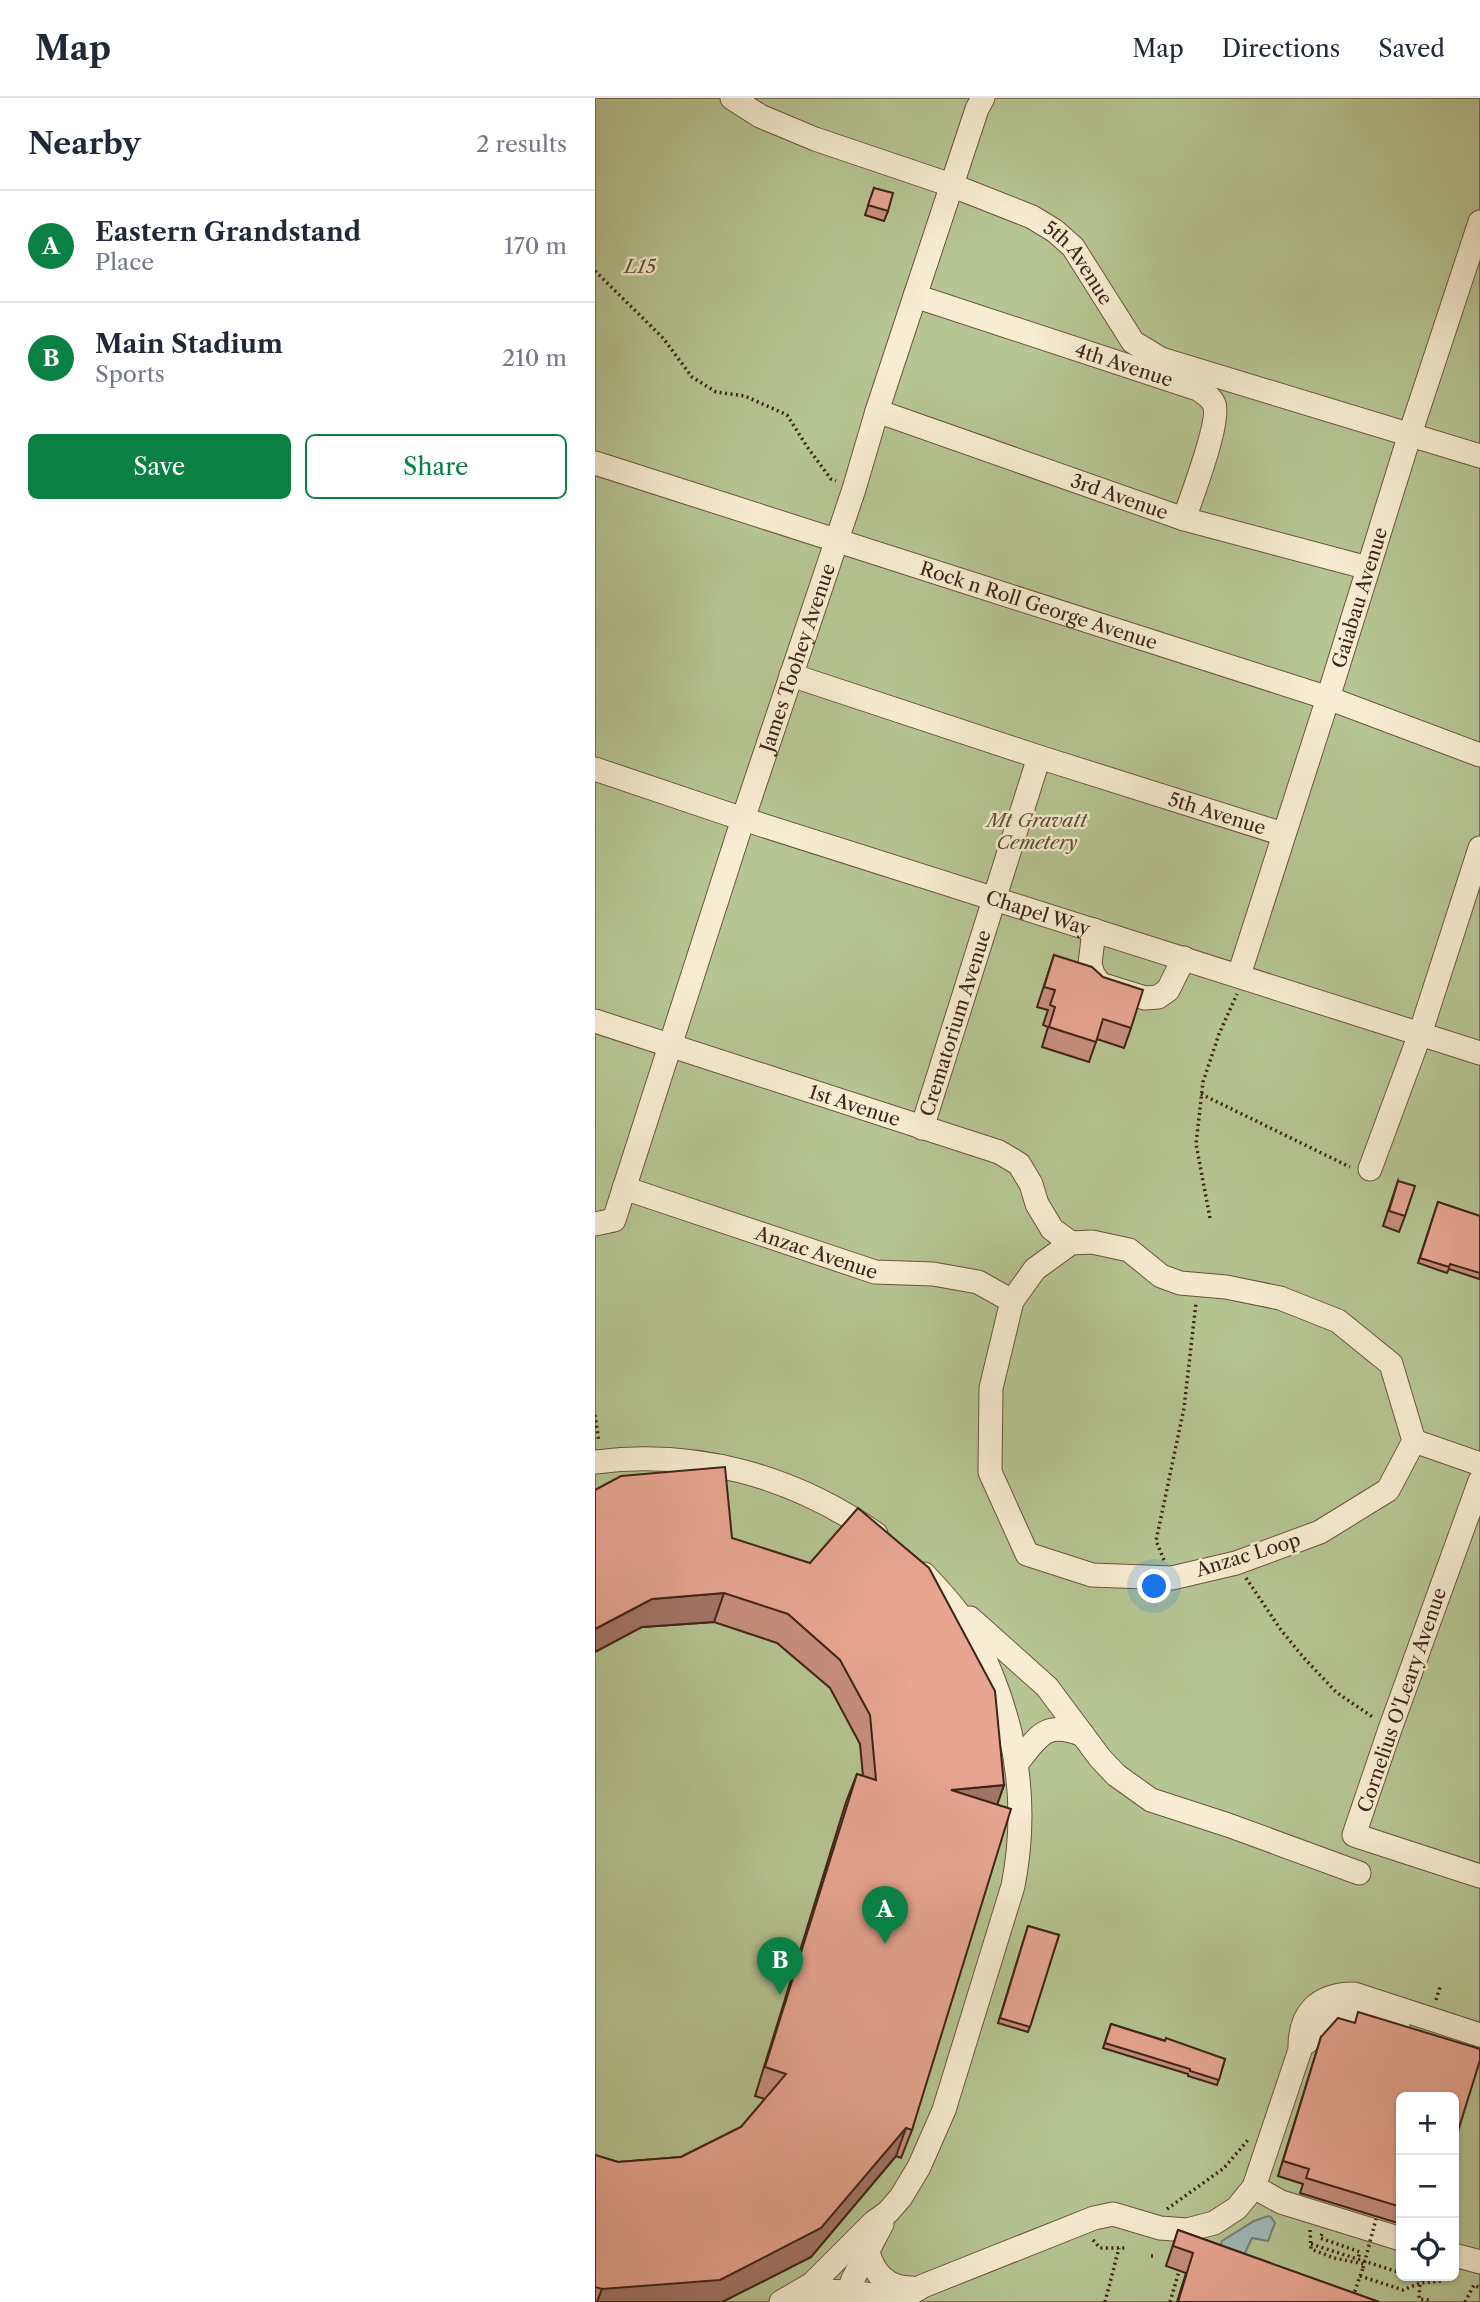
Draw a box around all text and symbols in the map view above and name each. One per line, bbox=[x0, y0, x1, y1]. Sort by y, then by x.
text: Map bbox=[35, 28, 111, 69]
text: Map bbox=[1132, 34, 1184, 63]
text: Directions bbox=[1222, 34, 1340, 63]
text: Saved bbox=[1378, 34, 1445, 63]
text: Nearby bbox=[28, 125, 141, 162]
text: 2 results bbox=[476, 130, 567, 158]
text: Eastern Grandstand bbox=[95, 216, 361, 248]
street label: 5th Avenue bbox=[1040, 216, 1118, 309]
text: A bbox=[42, 232, 60, 260]
text: 170 m bbox=[504, 232, 567, 260]
text: Place bbox=[95, 248, 154, 276]
park label: L15 bbox=[622, 255, 656, 278]
text: Main Stadium bbox=[95, 328, 283, 360]
street label: 4th Avenue bbox=[1072, 338, 1176, 391]
text: B bbox=[42, 344, 60, 372]
text: 210 m bbox=[502, 344, 567, 372]
text: Sports bbox=[95, 360, 165, 388]
button: Save bbox=[28, 434, 291, 499]
button: Share bbox=[305, 434, 567, 499]
street label: 3rd Avenue bbox=[1068, 469, 1171, 524]
street label: Gaiabau Avenue bbox=[1326, 524, 1392, 671]
street label: Rock n Roll George Avenue bbox=[917, 556, 1160, 654]
street label: James Toohey Avenue bbox=[754, 560, 840, 758]
street label: 5th Avenue bbox=[1166, 787, 1269, 839]
park label: Mt Gravatt Cemetery bbox=[985, 809, 1088, 854]
street label: Chapel Way bbox=[983, 885, 1094, 940]
street label: Crematorium Avenue bbox=[915, 927, 995, 1119]
street label: 1st Avenue bbox=[806, 1080, 903, 1131]
street label: Anzac Avenue bbox=[751, 1221, 881, 1284]
street label: Anzac Loop bbox=[1192, 1528, 1303, 1582]
your location bbox=[1137, 1569, 1171, 1603]
street label: Cornelius O'Leary Avenue bbox=[1353, 1585, 1451, 1815]
pin: A bbox=[862, 1886, 908, 1944]
pin: B bbox=[757, 1937, 803, 1995]
map controls bbox=[1396, 2092, 1459, 2281]
button: + bbox=[1396, 2092, 1459, 2155]
button: − bbox=[1396, 2155, 1459, 2218]
button: locate bbox=[1396, 2218, 1459, 2281]

